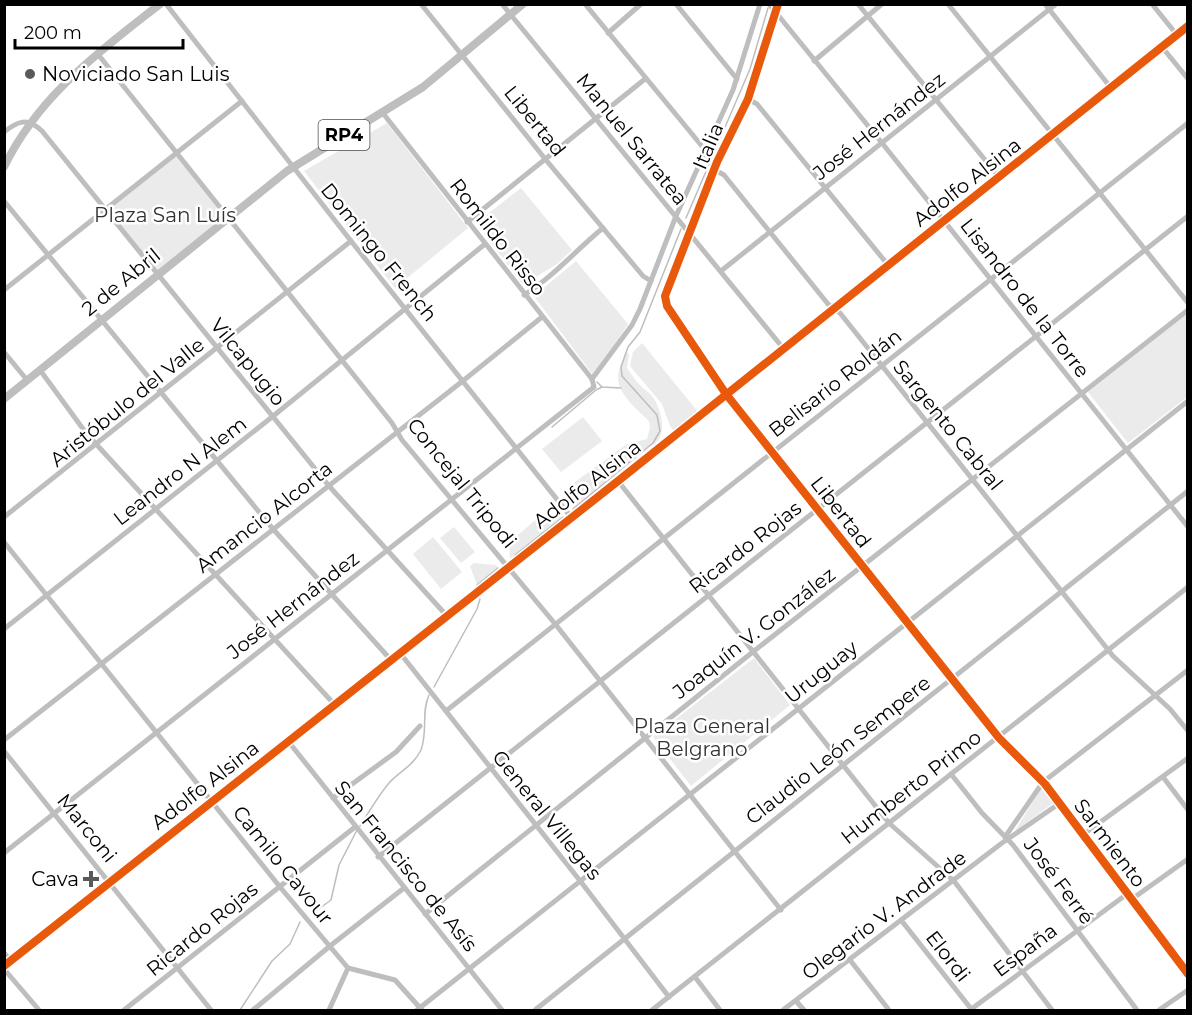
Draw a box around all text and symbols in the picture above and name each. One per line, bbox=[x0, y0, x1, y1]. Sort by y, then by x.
scale bar bbox=[15, 12, 183, 50]
text: 200 m bbox=[24, 22, 82, 44]
place label: Noviciado San Luis bbox=[42, 62, 230, 86]
marker: Noviciado San Luis bbox=[23, 67, 37, 81]
street label: José Hernández bbox=[808, 67, 950, 185]
street label: Manuel Sarratea bbox=[571, 68, 693, 210]
street label: Libertad bbox=[499, 81, 571, 161]
street label: Italia bbox=[688, 119, 728, 173]
road number: RP4 bbox=[318, 120, 370, 150]
street label: Adolfo Alsina bbox=[908, 132, 1026, 232]
street label: Romildo Risso bbox=[445, 174, 551, 300]
street label: Domingo French bbox=[316, 178, 442, 326]
park label: Plaza San Luís bbox=[94, 203, 236, 227]
street label: Lisandro de la Torre bbox=[955, 214, 1095, 382]
street label: 2 de Abril bbox=[77, 243, 165, 321]
street label: Vilcapugio bbox=[205, 313, 291, 411]
street label: Belisario Roldán bbox=[764, 324, 906, 442]
street label: Aristóbulo del Valle bbox=[45, 332, 209, 472]
street label: Sargento Cabral bbox=[888, 355, 1008, 495]
street label: Leandro N Alem bbox=[109, 412, 251, 530]
street label: Concejal Tripodi bbox=[402, 413, 522, 553]
street label: Adolfo Alsina bbox=[528, 434, 646, 534]
street label: Amancio Alcorta bbox=[191, 456, 337, 578]
street label: Libertad bbox=[806, 471, 876, 553]
street label: Ricardo Rojas bbox=[684, 496, 806, 598]
street label: José Hernández bbox=[222, 546, 364, 664]
street label: Joaquín V. González bbox=[667, 562, 840, 704]
street label: Uruguay bbox=[780, 635, 862, 709]
street label: Claudio León Sempere bbox=[741, 670, 935, 830]
park label: Plaza General Belgrano bbox=[634, 714, 770, 761]
street label: Humberto Primo bbox=[836, 725, 986, 849]
street label: Adolfo Alsina bbox=[146, 735, 264, 835]
street label: General Villegas bbox=[487, 745, 607, 885]
street label: San Francisco de Asís bbox=[330, 776, 482, 956]
street label: Marconi bbox=[52, 789, 122, 867]
street label: Sarmiento bbox=[1069, 794, 1151, 892]
street label: Camilo Cavour bbox=[228, 801, 338, 929]
street label: José Ferré bbox=[1018, 832, 1099, 929]
street label: Olegario V. Andrade bbox=[797, 845, 971, 985]
place label: Cava bbox=[31, 867, 79, 891]
marker: Cava bbox=[84, 872, 98, 886]
street label: Ricardo Rojas bbox=[142, 877, 263, 981]
street label: España bbox=[988, 918, 1062, 982]
street label: Elordi bbox=[921, 926, 975, 986]

